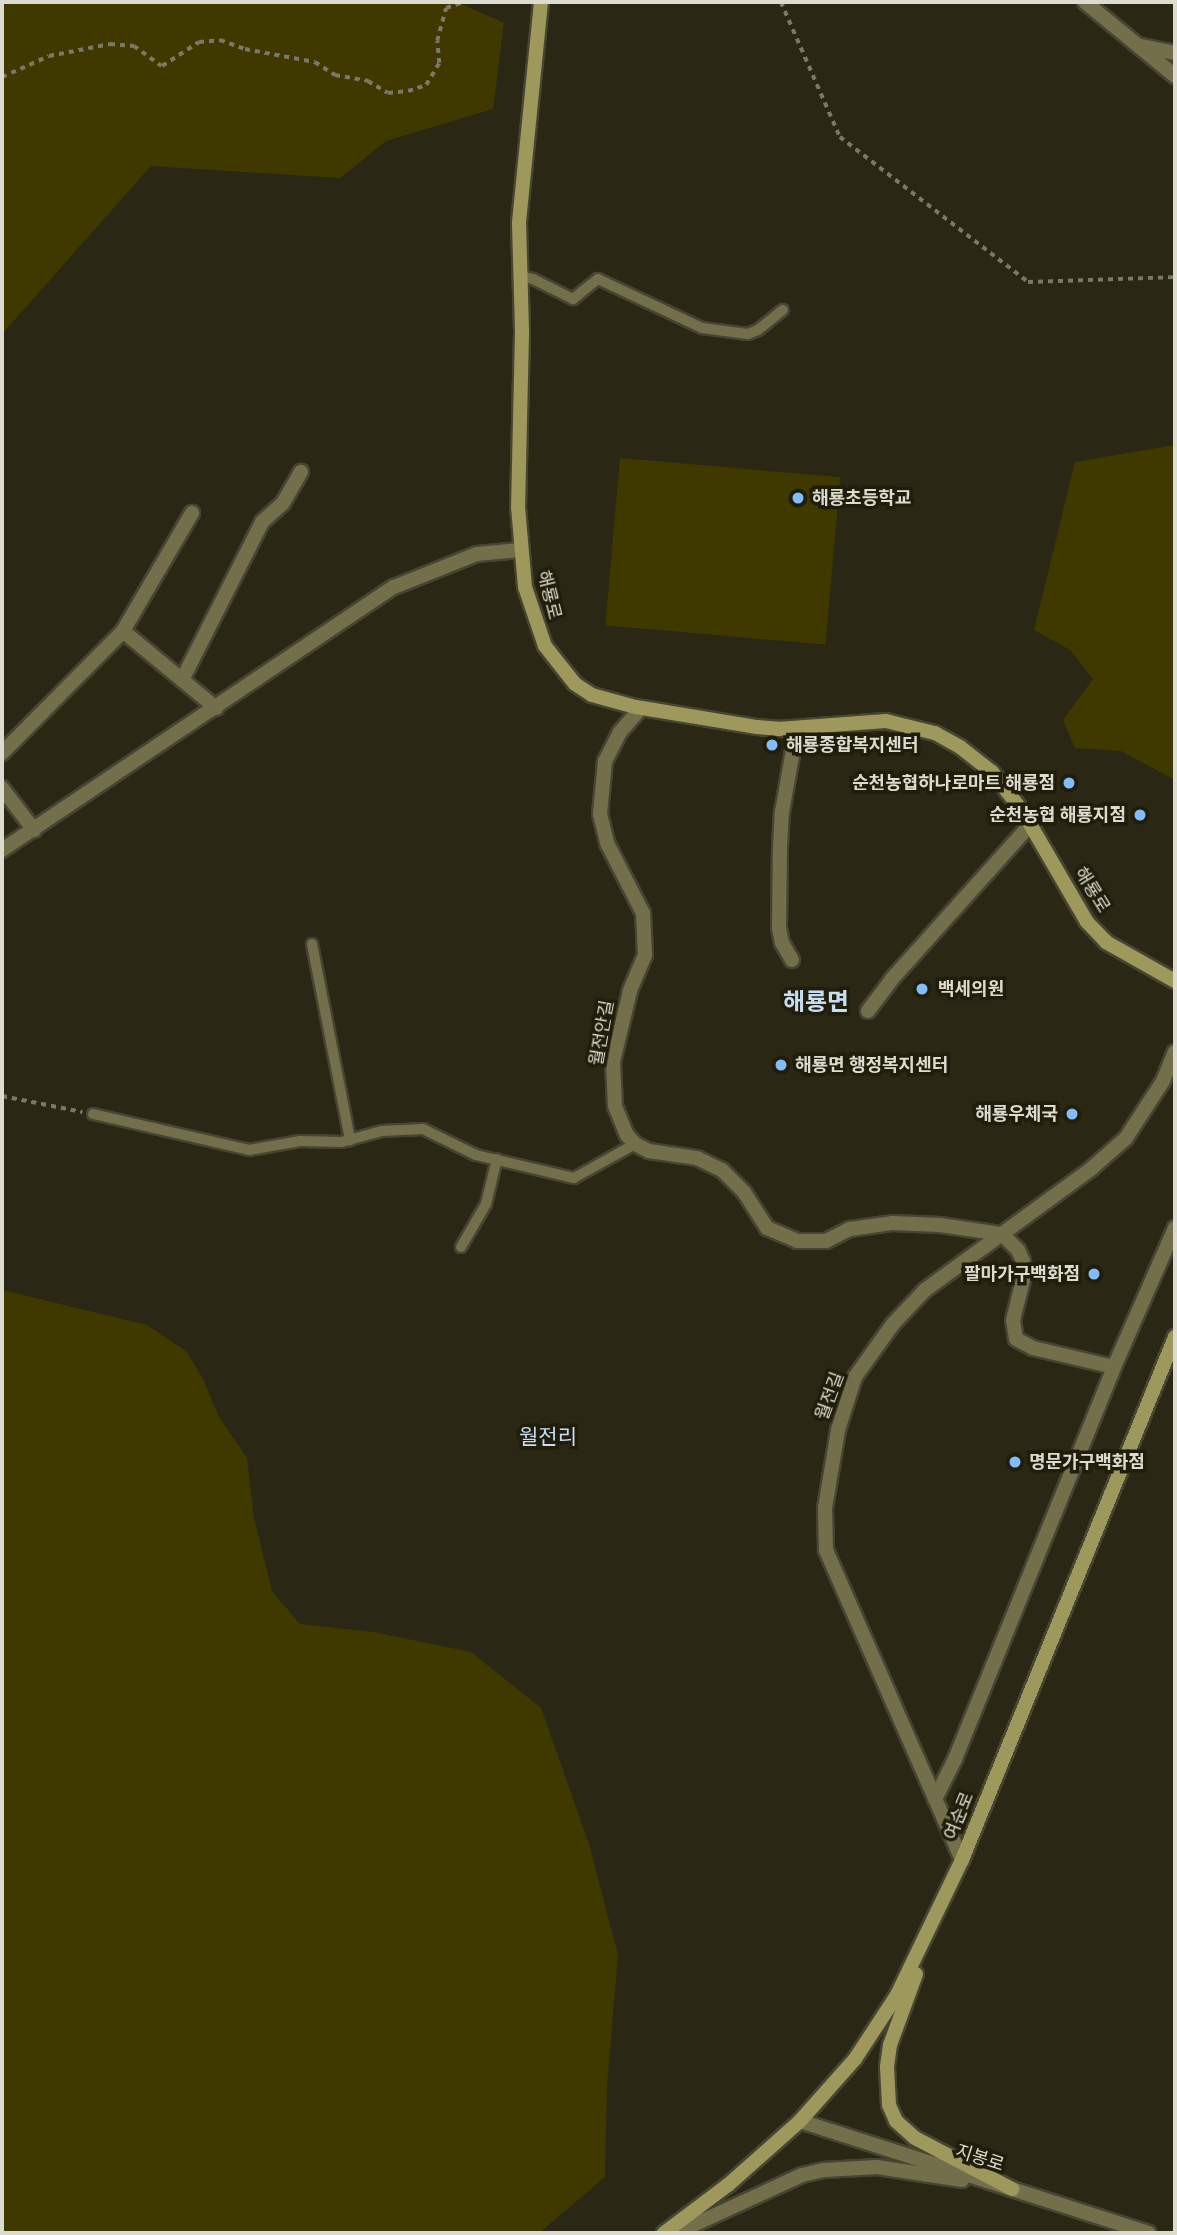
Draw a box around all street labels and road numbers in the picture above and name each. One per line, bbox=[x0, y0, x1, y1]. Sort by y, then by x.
street label: 해룡로 bbox=[533, 568, 565, 622]
street label: 해룡로 bbox=[1070, 863, 1114, 917]
street label: 월전안길 bbox=[586, 999, 618, 1067]
street label: 월전길 bbox=[811, 1369, 849, 1423]
street label: 여순로 bbox=[940, 1789, 978, 1843]
street label: 지봉로 bbox=[953, 2140, 1007, 2176]

